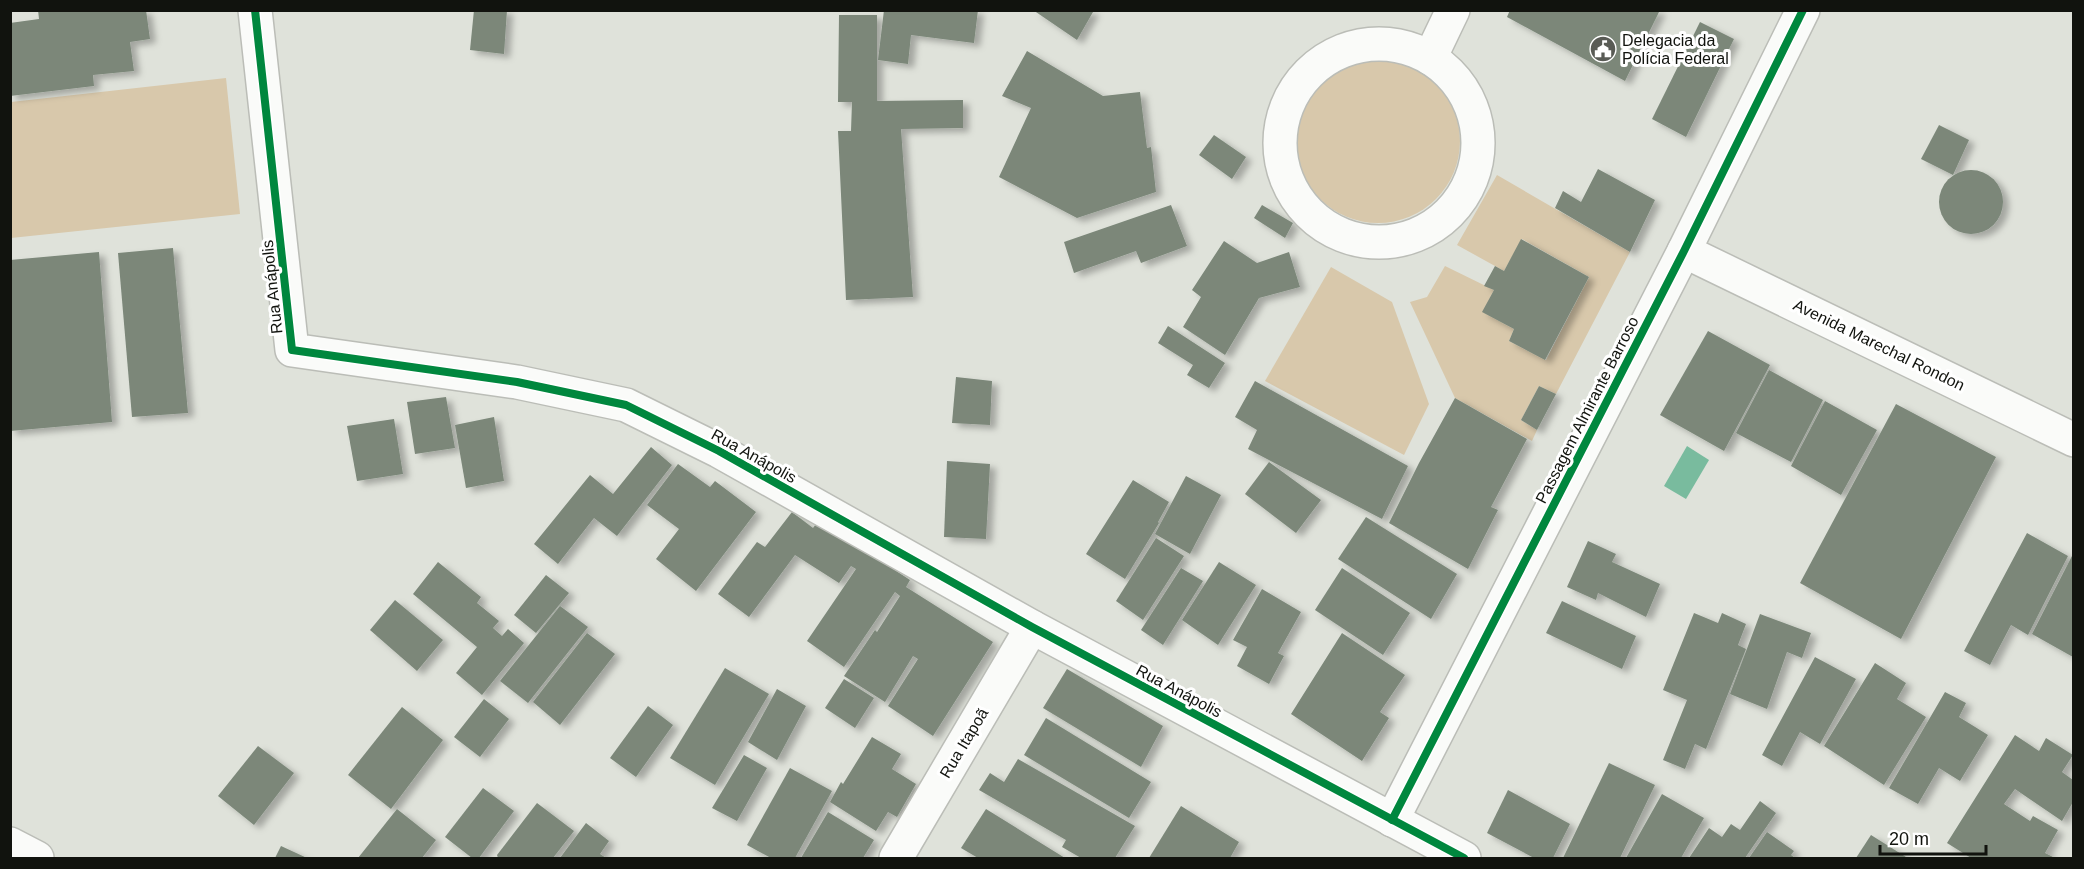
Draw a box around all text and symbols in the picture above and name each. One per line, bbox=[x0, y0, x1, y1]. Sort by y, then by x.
place label: Delegacia da Polícia Federal bbox=[1622, 32, 1729, 67]
public building icon: Delegacia da Polícia Federal bbox=[1588, 34, 1618, 64]
street label: Rua Anápolis bbox=[259, 239, 285, 335]
street label: Avenida Marechal Rondon bbox=[1791, 296, 1967, 394]
street label: Passagem Almirante Barroso bbox=[1532, 314, 1642, 506]
street label: Rua Anápolis bbox=[709, 426, 799, 486]
street label: Rua Anápolis bbox=[1133, 661, 1225, 721]
street label: Rua Itapoã bbox=[937, 705, 991, 781]
scale bar bbox=[1880, 818, 1986, 856]
text: 20 m bbox=[1889, 829, 1929, 849]

